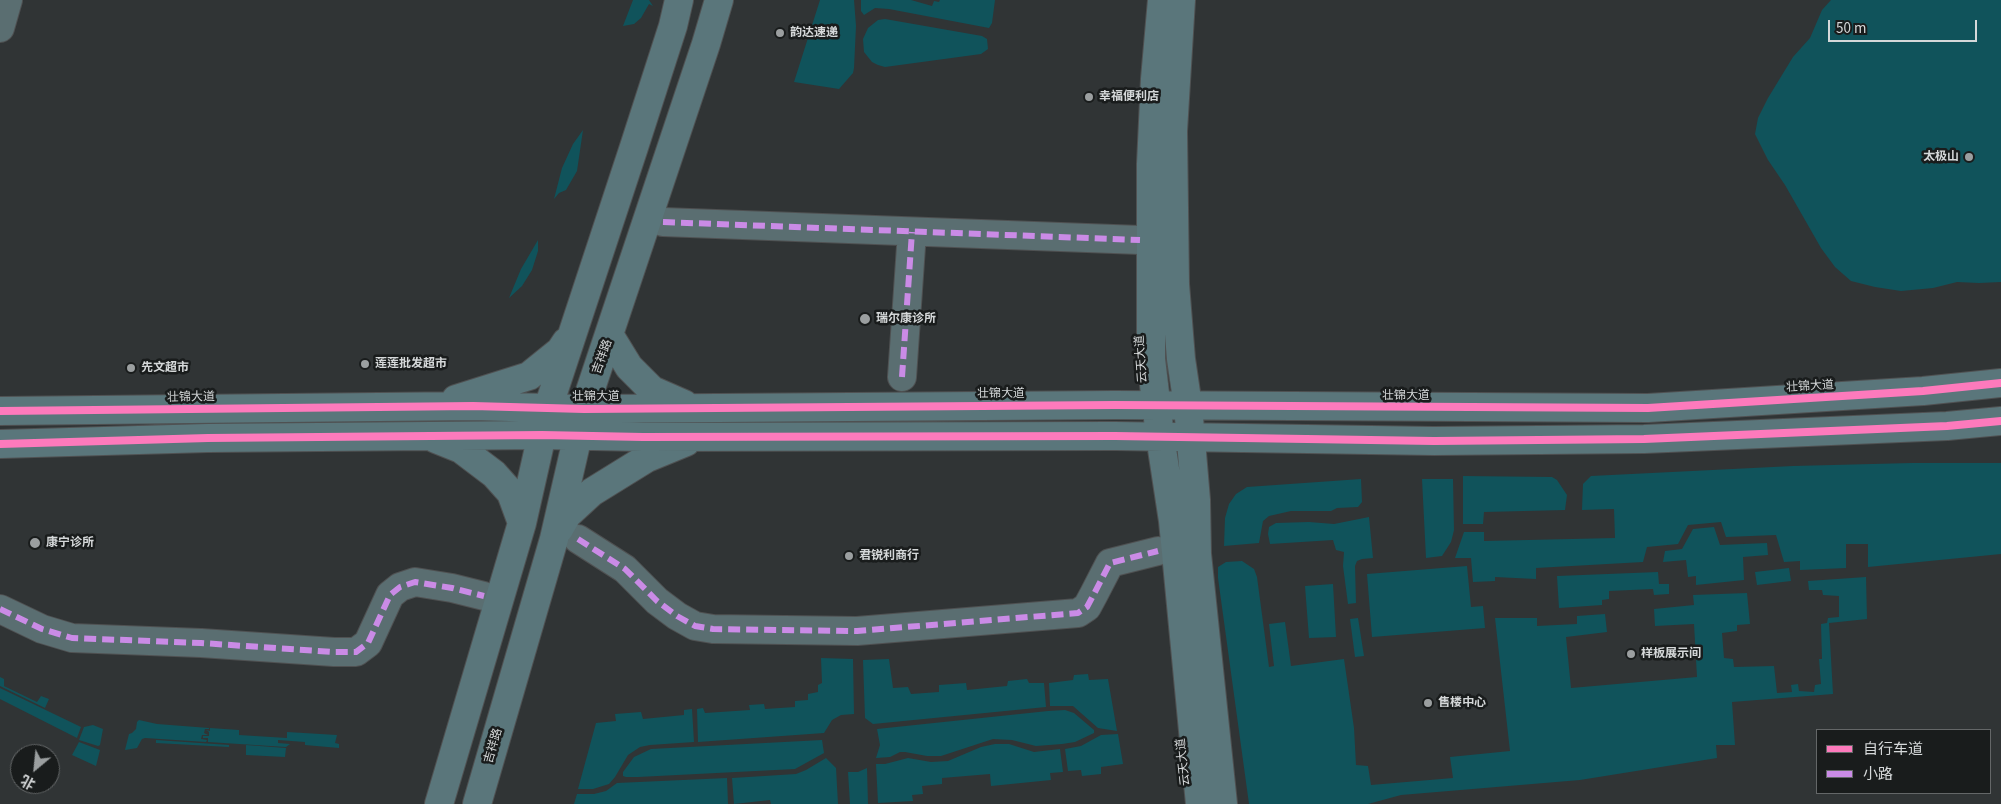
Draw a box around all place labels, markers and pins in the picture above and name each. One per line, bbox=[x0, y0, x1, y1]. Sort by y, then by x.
place label: 韵达速递 bbox=[790, 26, 838, 40]
marker: 韵达速递 bbox=[774, 27, 786, 39]
place label: 幸福便利店 bbox=[1099, 90, 1159, 104]
marker: 幸福便利店 bbox=[1083, 91, 1095, 103]
place label: 太极山 bbox=[1923, 150, 1959, 164]
marker: 太极山 bbox=[1963, 151, 1975, 163]
marker: 瑞尔康诊所 bbox=[858, 312, 872, 326]
place label: 瑞尔康诊所 bbox=[876, 312, 936, 326]
place label: 莲莲批发超市 bbox=[375, 357, 447, 371]
marker: 莲莲批发超市 bbox=[359, 358, 371, 370]
place label: 先文超市 bbox=[141, 361, 189, 375]
marker: 先文超市 bbox=[125, 362, 137, 374]
marker: 康宁诊所 bbox=[28, 536, 42, 550]
place label: 康宁诊所 bbox=[46, 536, 94, 550]
place label: 君锐利商行 bbox=[859, 549, 919, 563]
marker: 君锐利商行 bbox=[843, 550, 855, 562]
place label: 样板展示间 bbox=[1641, 647, 1701, 661]
marker: 样板展示间 bbox=[1625, 648, 1637, 660]
place label: 售楼中心 bbox=[1438, 696, 1486, 710]
marker: 售楼中心 bbox=[1422, 697, 1434, 709]

